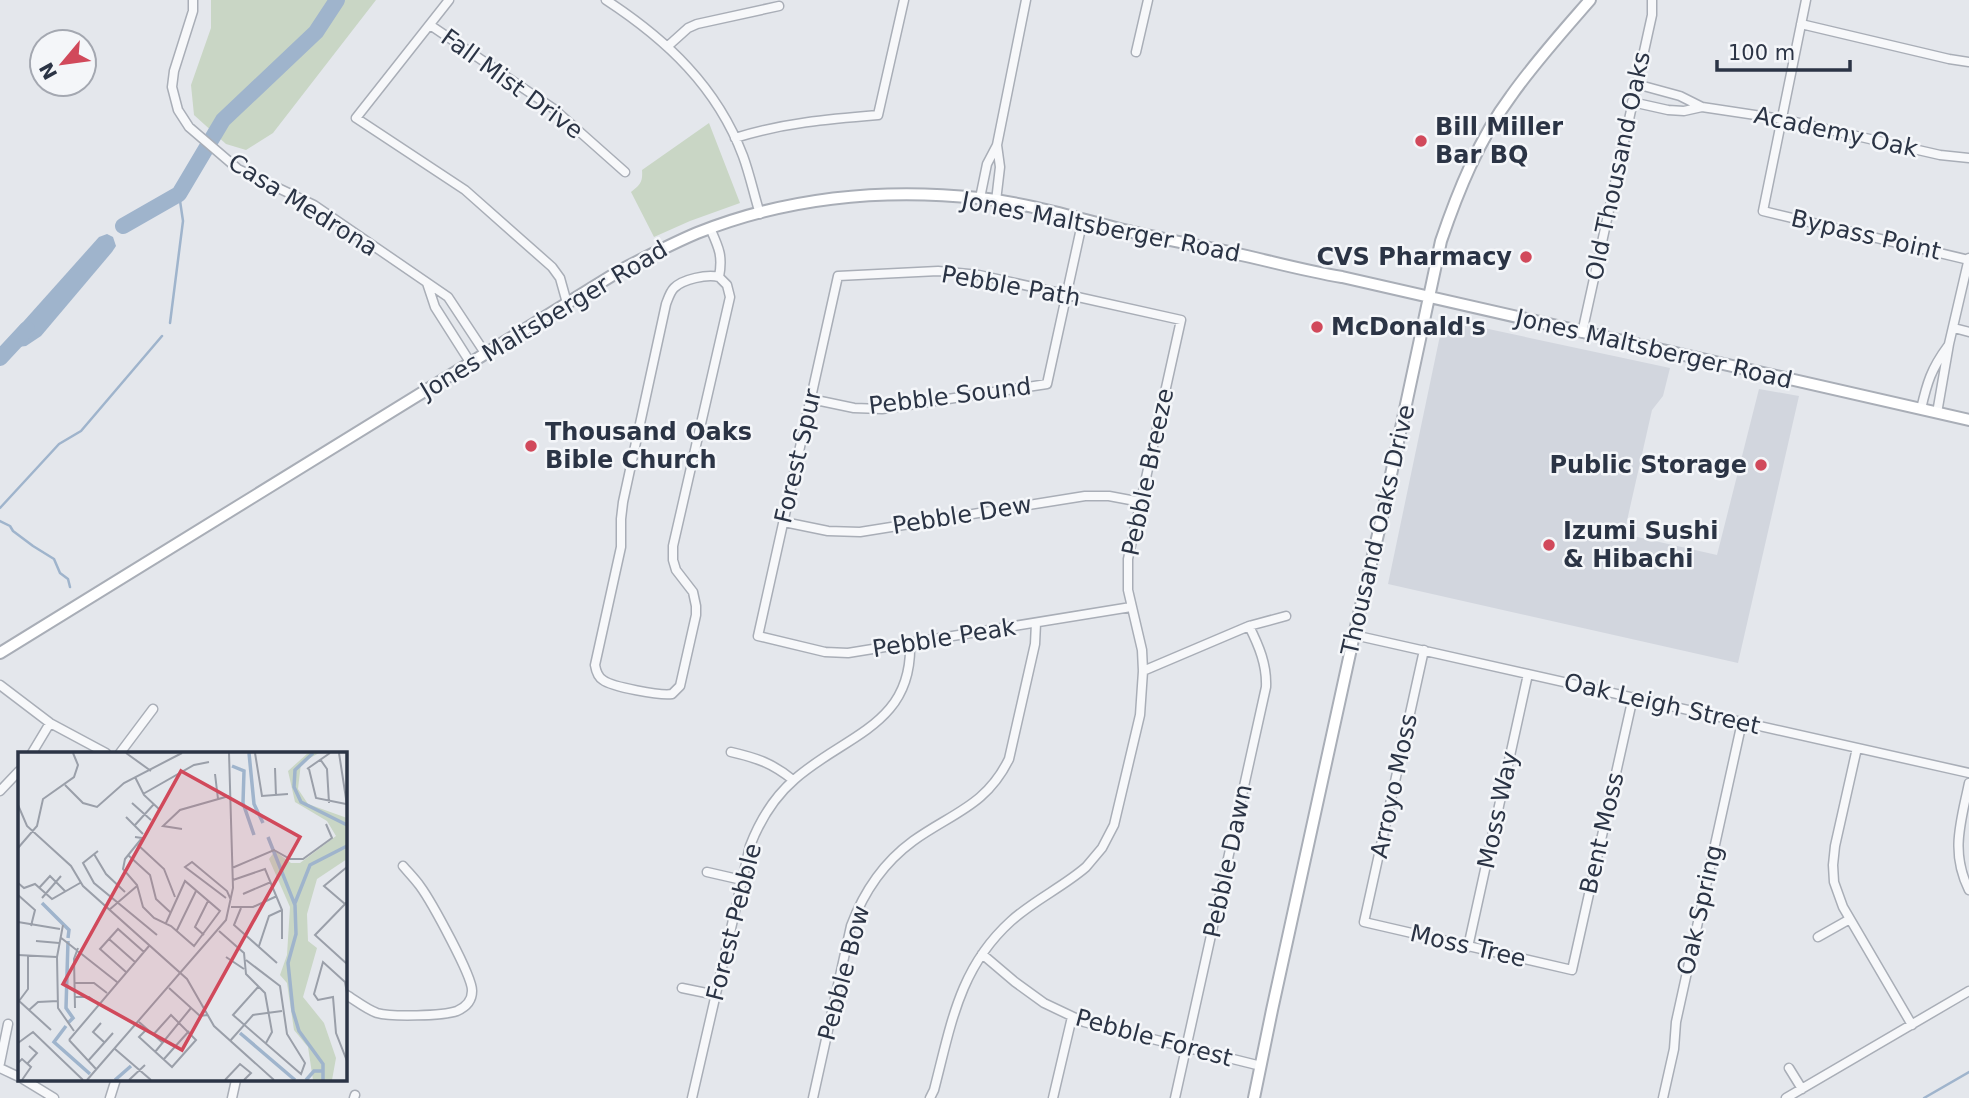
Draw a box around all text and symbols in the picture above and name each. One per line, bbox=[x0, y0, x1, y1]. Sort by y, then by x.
street label: Fall Mist Drive bbox=[436, 23, 588, 145]
north arrow bbox=[28, 28, 98, 98]
scale bar bbox=[1717, 28, 1850, 72]
text: 100 m bbox=[1728, 41, 1795, 65]
street label: Old Thousand Oaks bbox=[1580, 49, 1656, 283]
text: N bbox=[35, 59, 62, 84]
street label: Academy Oak bbox=[1752, 101, 1920, 163]
place label: Bill Miller Bar BQ bbox=[1435, 113, 1563, 169]
marker: Bill Miller Bar BQ bbox=[1413, 133, 1429, 149]
street label: Casa Medrona bbox=[223, 148, 383, 262]
street label: Jones Maltsberger Road bbox=[957, 186, 1243, 268]
street label: Bypass Point bbox=[1788, 204, 1944, 266]
street label: Jones Maltsberger Road bbox=[414, 235, 673, 406]
place label: CVS Pharmacy bbox=[1316, 243, 1512, 271]
marker: CVS Pharmacy bbox=[1518, 249, 1534, 265]
street label: Pebble Path bbox=[939, 260, 1083, 312]
street label: Jones Maltsberger Road bbox=[1511, 303, 1795, 394]
place label: McDonald's bbox=[1331, 313, 1486, 341]
marker: McDonald's bbox=[1309, 319, 1325, 335]
street label: Pebble Sound bbox=[867, 372, 1033, 420]
street label: Forest Spur bbox=[769, 386, 827, 526]
street label: Pebble Breeze bbox=[1117, 386, 1179, 558]
street label: Thousand Oaks Drive bbox=[1335, 402, 1421, 659]
place label: Thousand Oaks Bible Church bbox=[545, 418, 752, 474]
marker: Thousand Oaks Bible Church bbox=[523, 438, 539, 454]
place label: Public Storage bbox=[1549, 451, 1747, 479]
marker: Public Storage bbox=[1753, 457, 1769, 473]
street label: Pebble Dew bbox=[890, 490, 1034, 540]
place label: Izumi Sushi & Hibachi bbox=[1563, 517, 1719, 573]
marker: Izumi Sushi & Hibachi bbox=[1541, 537, 1557, 553]
street label: Pebble Peak bbox=[870, 613, 1018, 663]
street label: Oak Leigh Street bbox=[1561, 668, 1763, 740]
street label: Arroyo Moss bbox=[1365, 711, 1423, 861]
street label: Moss Way bbox=[1472, 749, 1524, 871]
inset map bbox=[18, 752, 346, 1080]
street label: Bent Moss bbox=[1574, 769, 1630, 897]
street label: Pebble Dawn bbox=[1198, 782, 1258, 940]
street label: Forest Pebble bbox=[701, 840, 767, 1004]
street label: Oak Spring bbox=[1671, 842, 1729, 978]
street label: Pebble Bow bbox=[813, 902, 875, 1044]
street label: Moss Tree bbox=[1407, 919, 1529, 973]
street label: Pebble Forest bbox=[1072, 1004, 1236, 1072]

